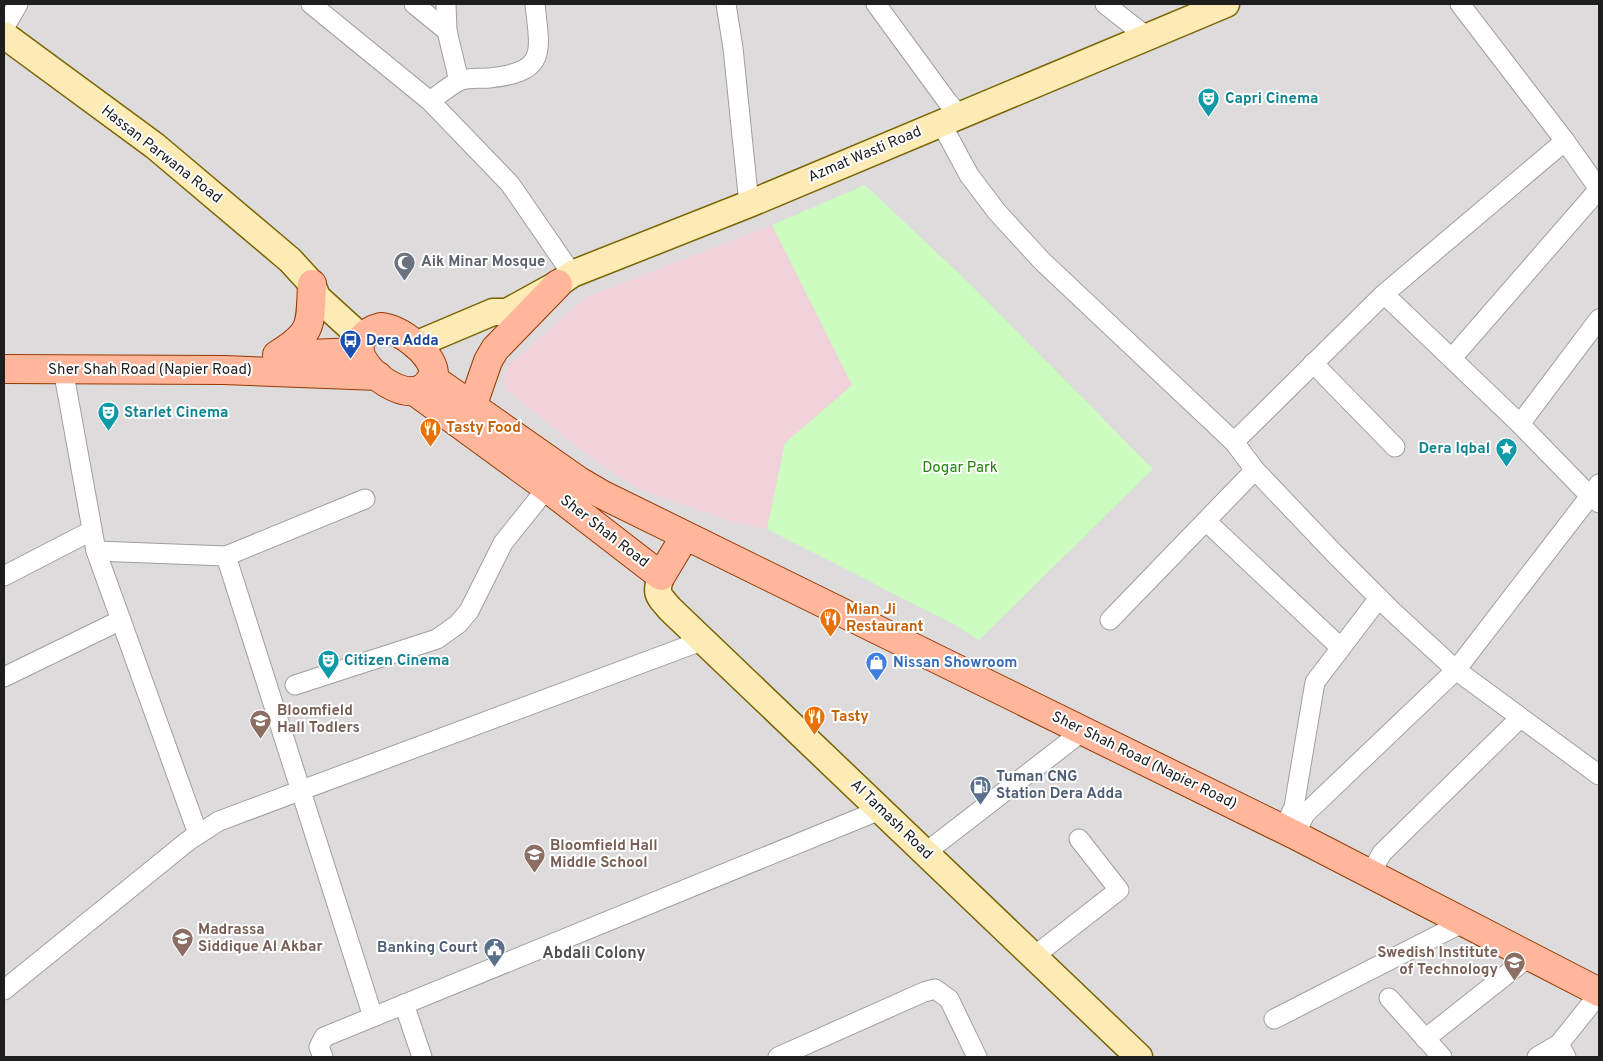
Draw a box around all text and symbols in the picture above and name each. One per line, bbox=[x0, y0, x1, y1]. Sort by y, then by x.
theatre icon: Capri Cinema bbox=[1197, 87, 1221, 118]
place label: Capri Cinema bbox=[1225, 90, 1318, 109]
street label: Hassan Parwana Road bbox=[97, 102, 225, 208]
street label: Azmat Wasti Road bbox=[805, 123, 925, 187]
mosque icon: Aik Minar Mosque bbox=[393, 250, 417, 281]
place label: Aik Minar Mosque bbox=[421, 253, 545, 272]
bus stop icon: Dera Adda bbox=[338, 329, 362, 360]
place label: Dera Adda bbox=[366, 332, 439, 351]
street label: Sher Shah Road (Napier Road) bbox=[48, 361, 252, 380]
theatre icon: Starlet Cinema bbox=[96, 401, 120, 432]
place label: Starlet Cinema bbox=[124, 404, 228, 423]
restaurant icon: Tasty Food bbox=[418, 416, 442, 447]
place label: Tasty Food bbox=[446, 419, 521, 438]
place icon: Dera Iqbal bbox=[1494, 437, 1518, 468]
place label: Dera Iqbal bbox=[1418, 440, 1490, 459]
park label: Dogar Park bbox=[922, 459, 998, 478]
street label: Sher Shah Road bbox=[556, 491, 652, 573]
place label: Mian Ji Restaurant bbox=[846, 601, 923, 637]
restaurant icon: Mian Ji Restaurant bbox=[818, 607, 842, 638]
theatre icon: Citizen Cinema bbox=[316, 649, 340, 680]
shop icon: Nissan Showroom bbox=[865, 651, 889, 682]
place label: Citizen Cinema bbox=[344, 652, 449, 671]
place label: Nissan Showroom bbox=[893, 654, 1017, 673]
place label: Bloomfield Hall Todlers bbox=[277, 702, 360, 738]
restaurant icon: Tasty bbox=[803, 705, 827, 736]
school or university icon: Bloomfield Hall Todlers bbox=[249, 708, 273, 739]
place label: Tasty bbox=[831, 708, 869, 727]
street label: Sher Shah Road (Napier Road) bbox=[1048, 708, 1240, 814]
place label: Tuman CNG Station Dera Adda bbox=[996, 768, 1123, 804]
fuel station icon: Tuman CNG Station Dera Adda bbox=[968, 774, 992, 805]
street label: Al Tamash Road bbox=[846, 776, 936, 864]
place label: Bloomfield Hall Middle School bbox=[550, 837, 658, 873]
school or university icon: Bloomfield Hall Middle School bbox=[522, 843, 546, 874]
place label: Madrassa Siddique Al Akbar bbox=[198, 921, 323, 957]
school or university icon: Madrassa Siddique Al Akbar bbox=[170, 927, 194, 958]
public building icon: Banking Court bbox=[482, 936, 506, 967]
place label: Banking Court bbox=[377, 939, 478, 958]
district label: Abdali Colony bbox=[542, 944, 646, 964]
place label: Swedish Institute of Technology bbox=[1377, 944, 1498, 980]
school or university icon: Swedish Institute of Technology bbox=[1502, 950, 1526, 981]

